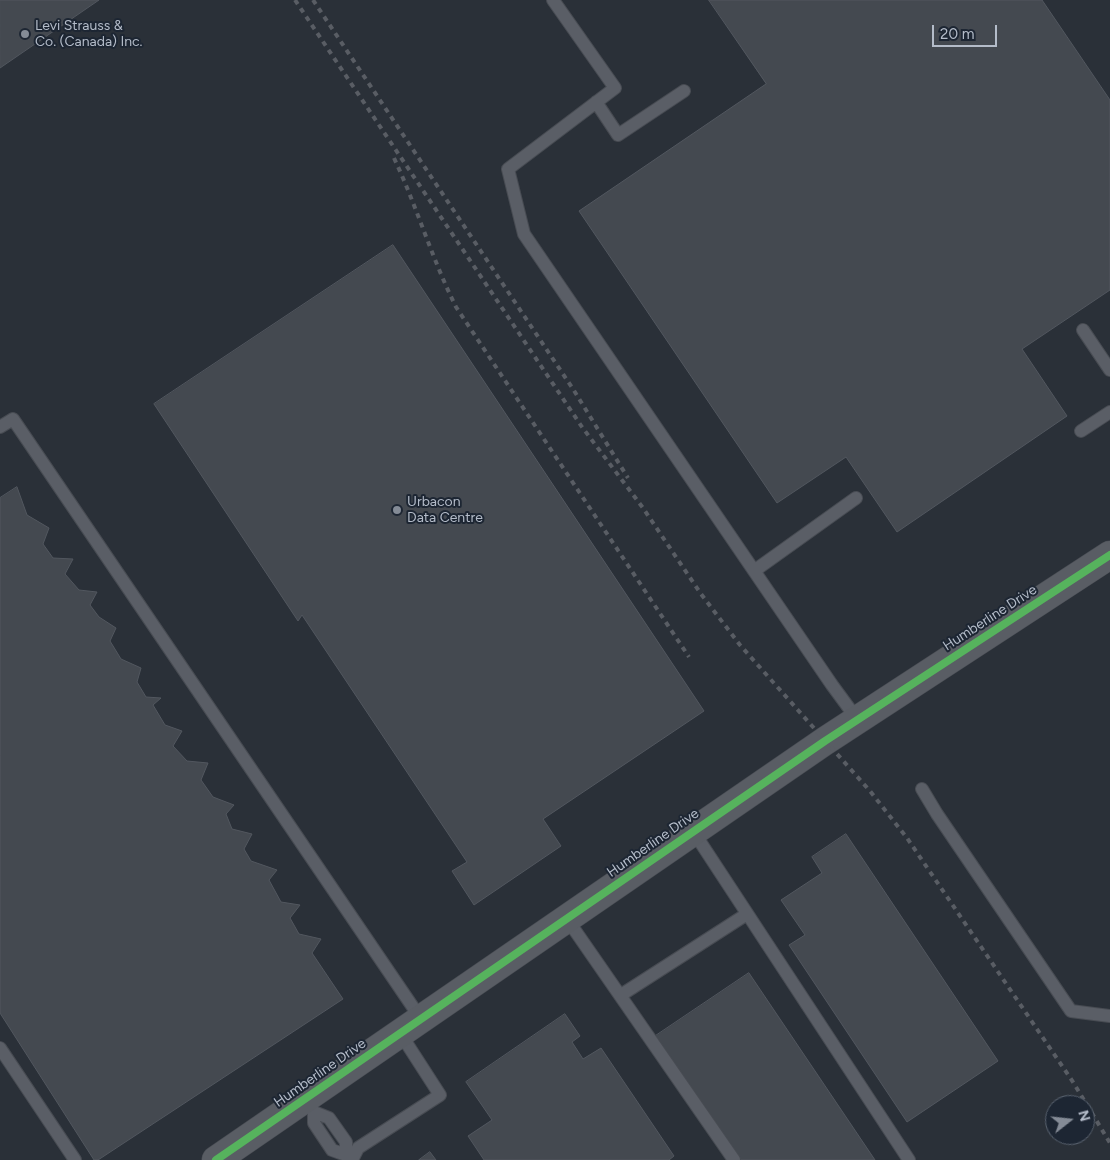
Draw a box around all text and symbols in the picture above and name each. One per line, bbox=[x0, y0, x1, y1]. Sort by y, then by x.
scale bar bbox=[935, 15, 1000, 47]
place label: Levi Strauss & Co. (Canada) Inc. bbox=[35, 18, 143, 50]
text: 20 m bbox=[940, 25, 974, 43]
marker: Levi Strauss & Co. (Canada) Inc. bbox=[19, 28, 31, 40]
place label: Urbacon Data Centre bbox=[407, 494, 483, 526]
marker: Urbacon Data Centre bbox=[391, 504, 403, 516]
street label: Humberline Drive bbox=[940, 581, 1040, 655]
street label: Humberline Drive bbox=[604, 805, 702, 881]
street label: Humberline Drive bbox=[271, 1035, 369, 1111]
north arrow bbox=[1045, 1095, 1095, 1145]
text: N bbox=[1074, 1108, 1094, 1124]

